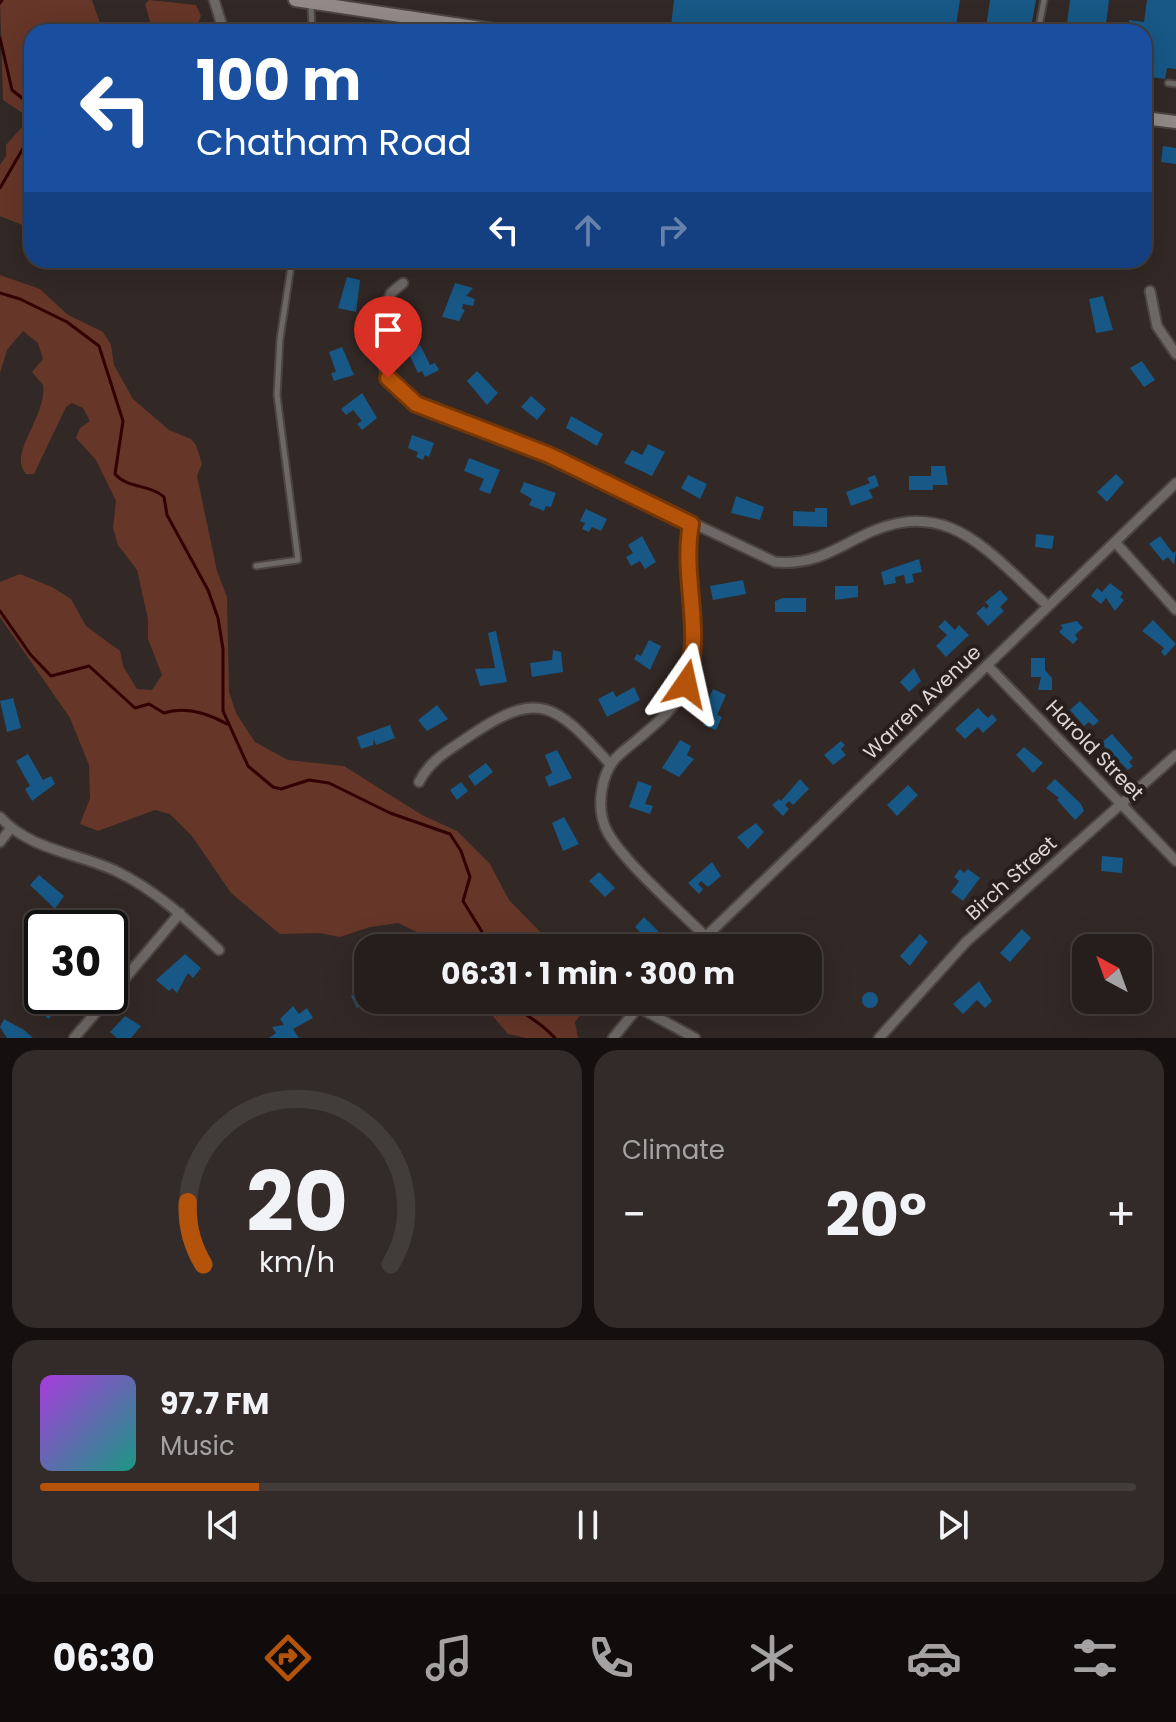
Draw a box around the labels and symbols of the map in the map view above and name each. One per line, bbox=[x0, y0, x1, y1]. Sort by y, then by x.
pin bbox=[354, 296, 422, 378]
street label: Warren Avenue bbox=[857, 639, 987, 765]
position arrow bbox=[644, 642, 728, 726]
street label: Harold Street bbox=[1040, 694, 1150, 806]
street label: Birch Street bbox=[959, 830, 1063, 926]
speed limit sign: 30 bbox=[24, 910, 128, 1014]
north arrow bbox=[1072, 934, 1152, 1014]

